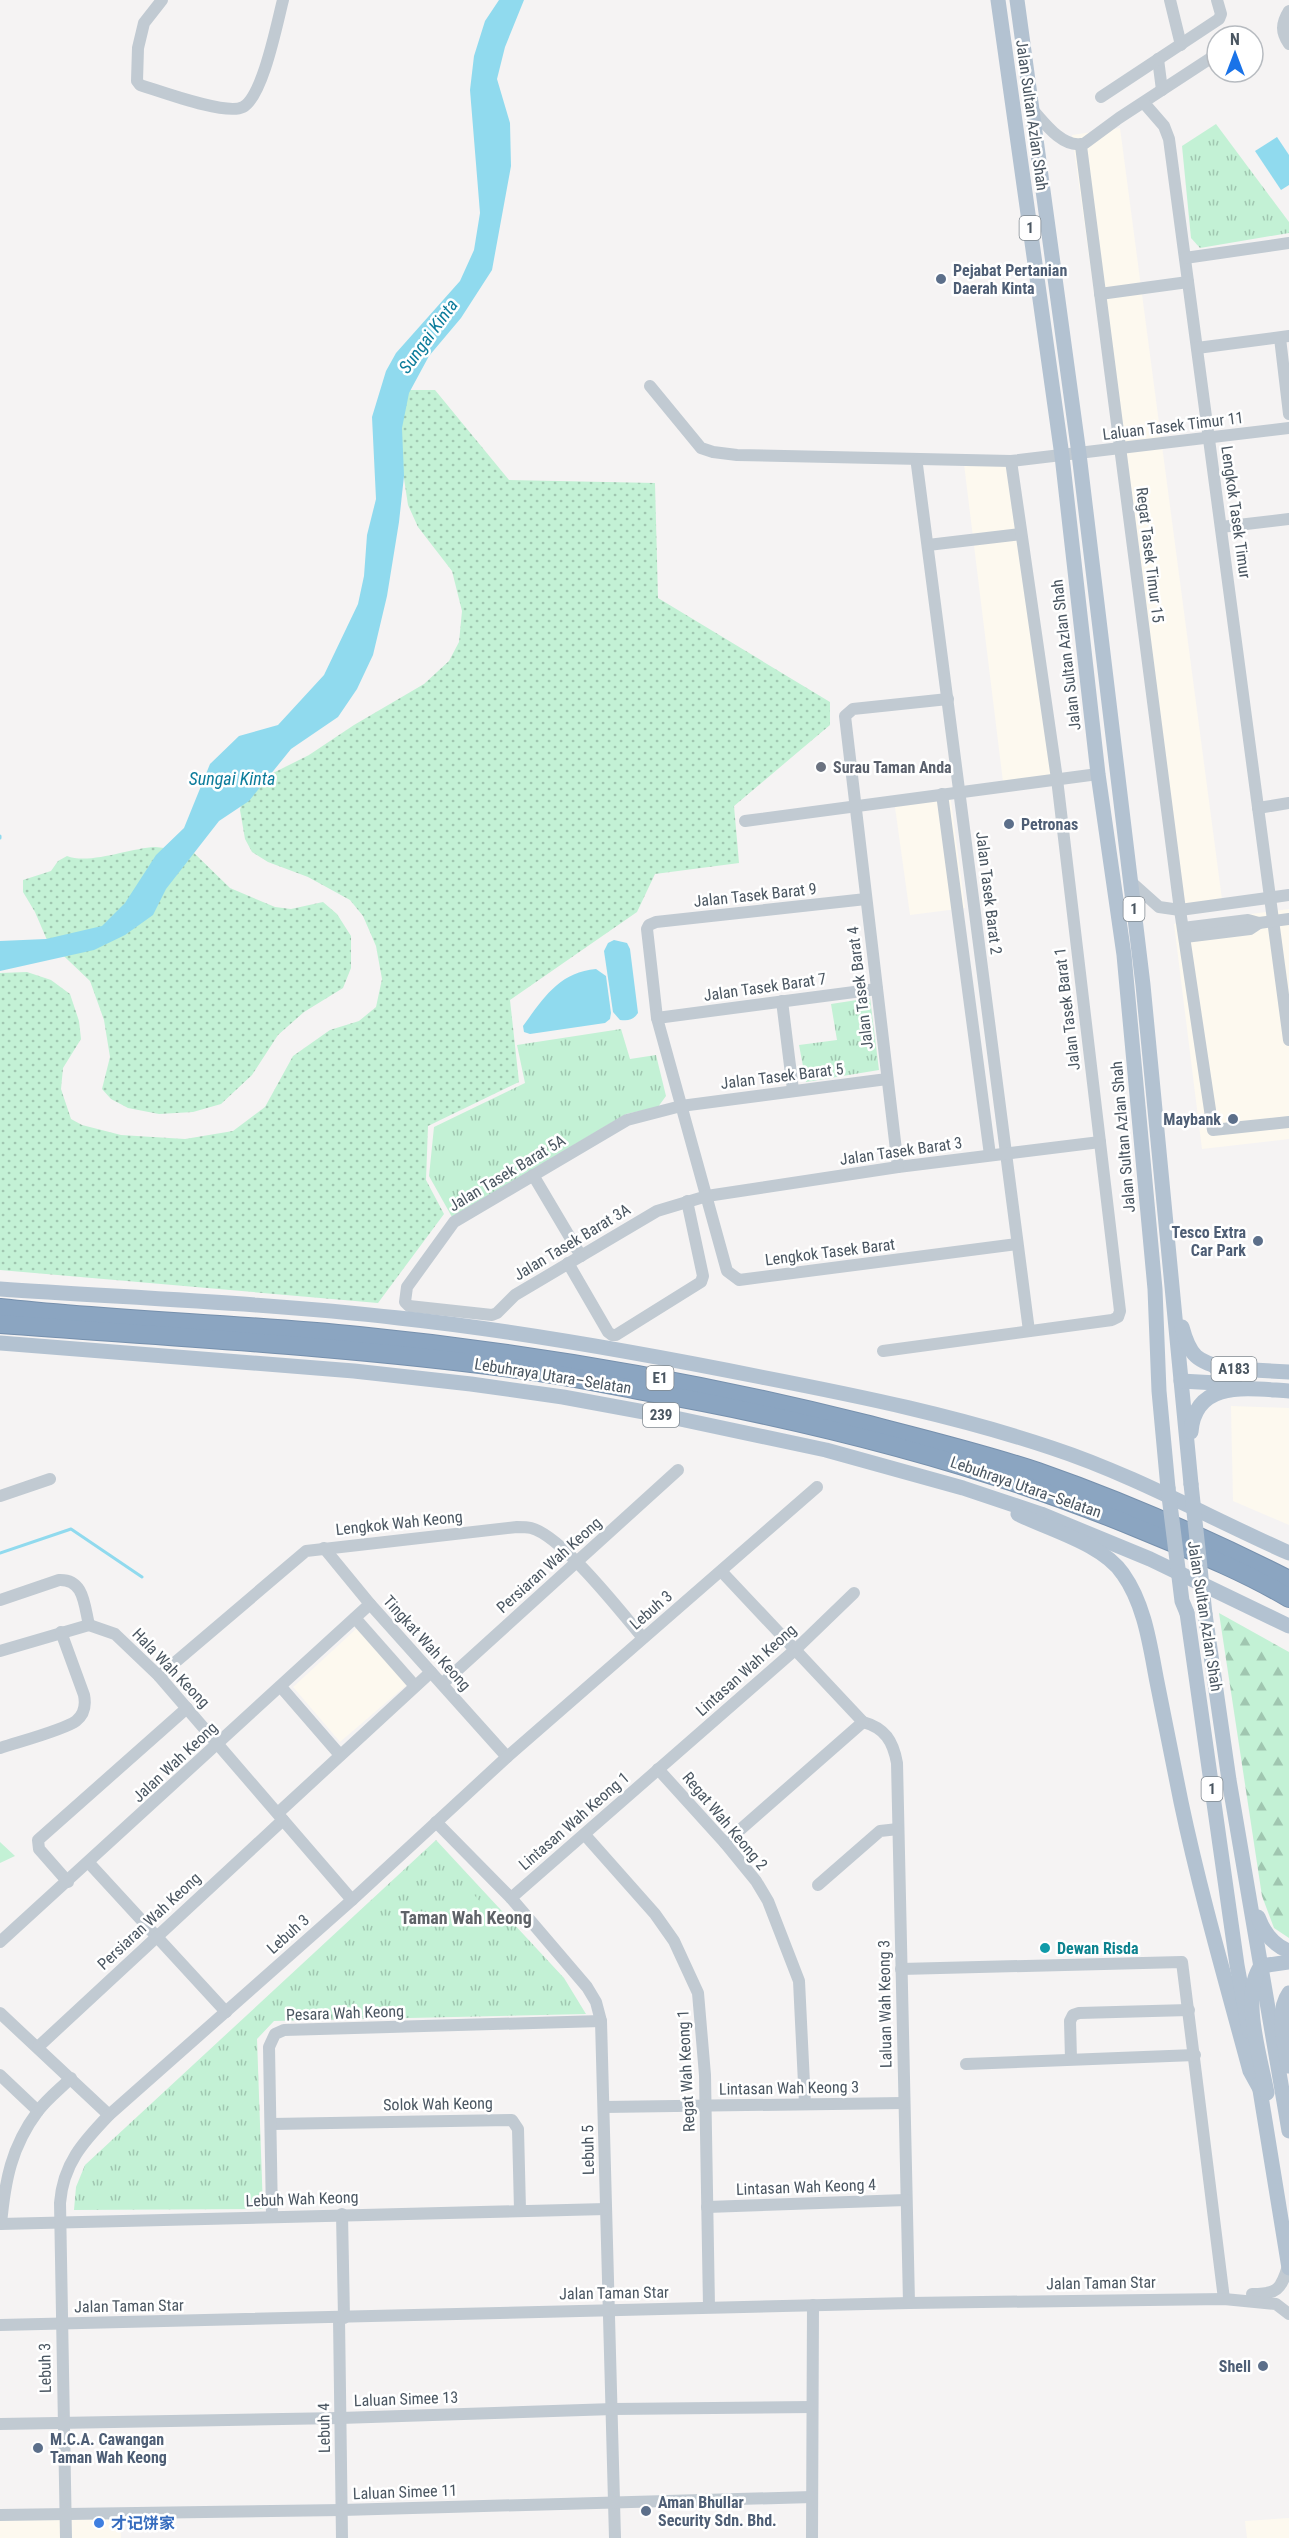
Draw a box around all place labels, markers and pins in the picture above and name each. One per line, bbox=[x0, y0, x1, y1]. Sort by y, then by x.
place label: Pejabat Pertanian Daerah Kinta bbox=[953, 261, 1067, 298]
marker: Pejabat Pertanian Daerah Kinta bbox=[934, 272, 948, 286]
place label: Surau Taman Anda bbox=[833, 758, 952, 777]
marker: Surau Taman Anda bbox=[814, 760, 828, 774]
place label: Petronas bbox=[1021, 815, 1078, 834]
marker: Petronas bbox=[1002, 817, 1016, 831]
place label: Maybank bbox=[1163, 1110, 1221, 1129]
marker: Maybank bbox=[1226, 1112, 1240, 1126]
place label: Tesco Extra Car Park bbox=[1171, 1223, 1246, 1260]
marker: Tesco Extra Car Park bbox=[1251, 1234, 1265, 1248]
place label: Dewan Risda bbox=[1057, 1939, 1139, 1958]
marker: Dewan Risda bbox=[1038, 1941, 1052, 1955]
place label: Shell bbox=[1219, 2357, 1251, 2376]
marker: Shell bbox=[1256, 2359, 1270, 2373]
place label: M.C.A. Cawangan Taman Wah Keong bbox=[50, 2430, 167, 2467]
marker: M.C.A. Cawangan Taman Wah Keong bbox=[31, 2441, 45, 2455]
place label: Aman Bhullar Security Sdn. Bhd. bbox=[658, 2493, 777, 2530]
marker: Aman Bhullar Security Sdn. Bhd. bbox=[639, 2504, 653, 2518]
place label: 才记饼家 bbox=[111, 2514, 175, 2533]
marker: 才记饼家 bbox=[92, 2516, 106, 2530]

